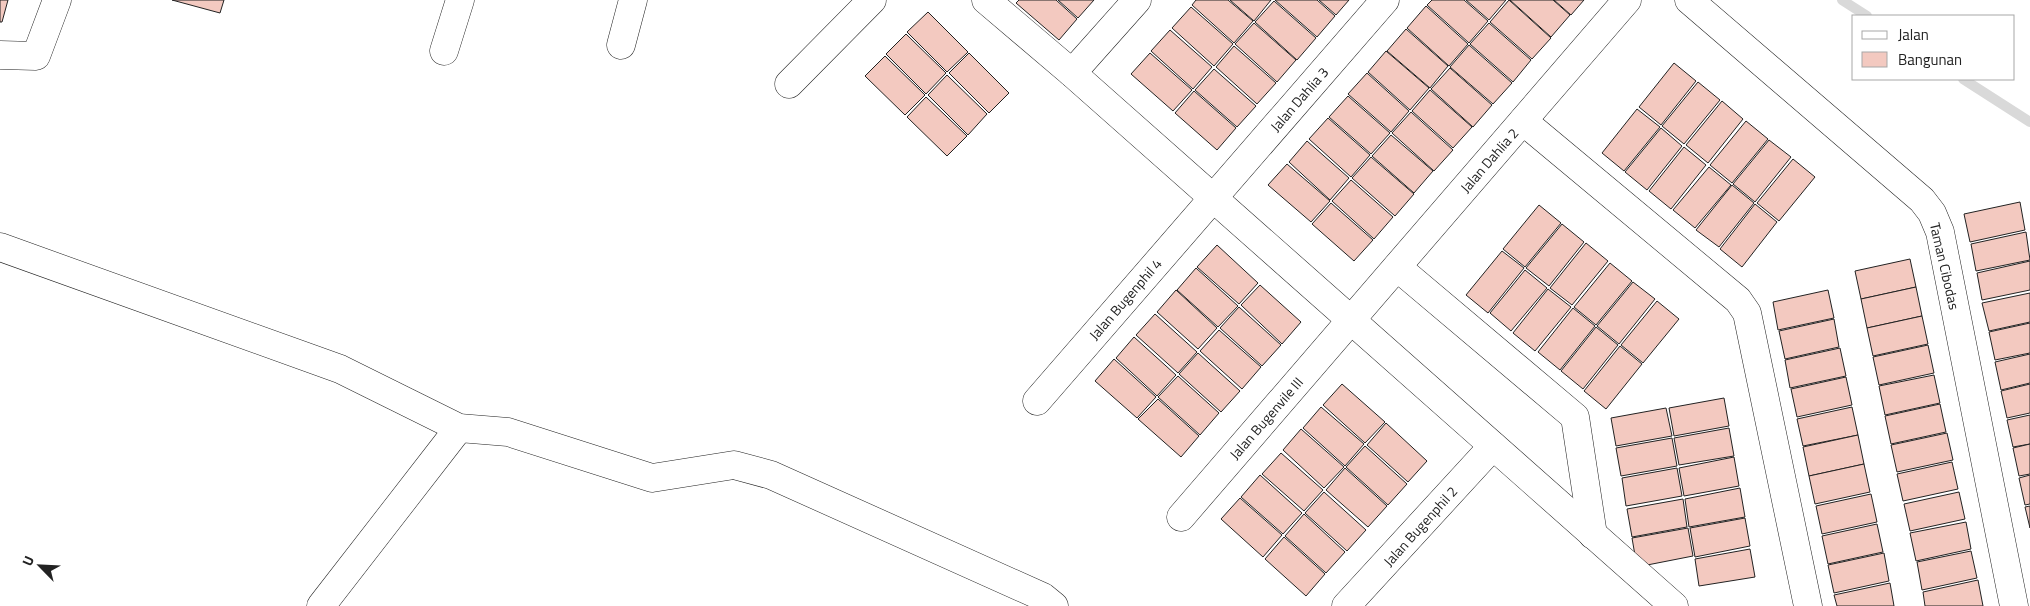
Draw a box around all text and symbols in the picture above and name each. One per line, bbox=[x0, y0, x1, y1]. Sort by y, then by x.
legend bbox=[1852, 15, 2015, 80]
text: Jalan bbox=[1898, 23, 1929, 46]
text: Bangunan bbox=[1898, 48, 1962, 71]
street label: Jalan Dahlia 3 bbox=[1265, 62, 1333, 136]
street label: Jalan Dahlia 2 bbox=[1455, 123, 1523, 197]
street label: Taman Cibodas bbox=[1925, 220, 1965, 312]
street label: Jalan Bugenphil 4 bbox=[1084, 254, 1166, 344]
street label: Jalan Bugenvile III bbox=[1224, 372, 1308, 464]
street label: Jalan Bugenphil 2 bbox=[1378, 481, 1462, 571]
north arrow bbox=[15, 541, 65, 591]
text: U bbox=[16, 552, 39, 569]

